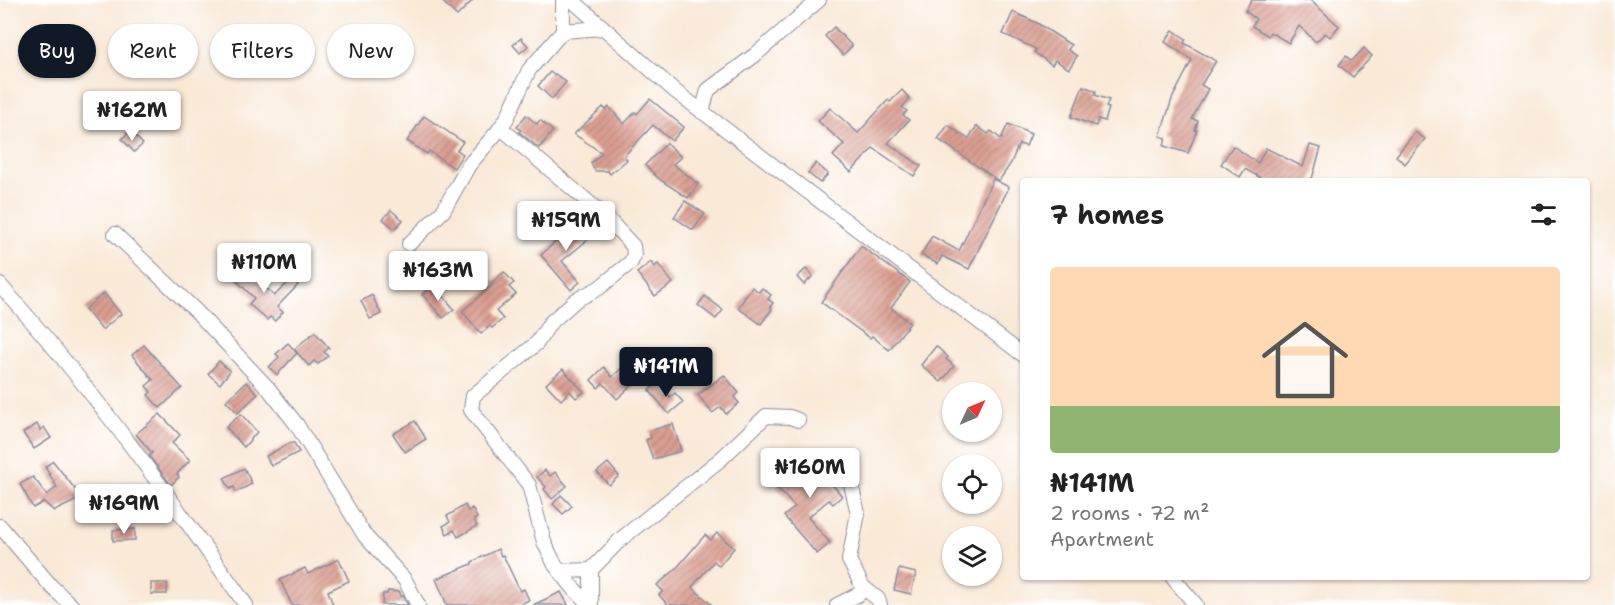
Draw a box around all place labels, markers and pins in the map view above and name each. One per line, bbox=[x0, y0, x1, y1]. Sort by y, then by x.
pin: ₦162M bbox=[90, 91, 174, 142]
pin: ₦159M bbox=[524, 201, 608, 252]
pin: ₦110M bbox=[222, 243, 306, 294]
pin: ₦163M bbox=[396, 251, 480, 302]
pin: ₦141M bbox=[624, 347, 708, 398]
pin: ₦160M bbox=[768, 448, 852, 499]
pin: ₦169M bbox=[82, 484, 166, 535]

